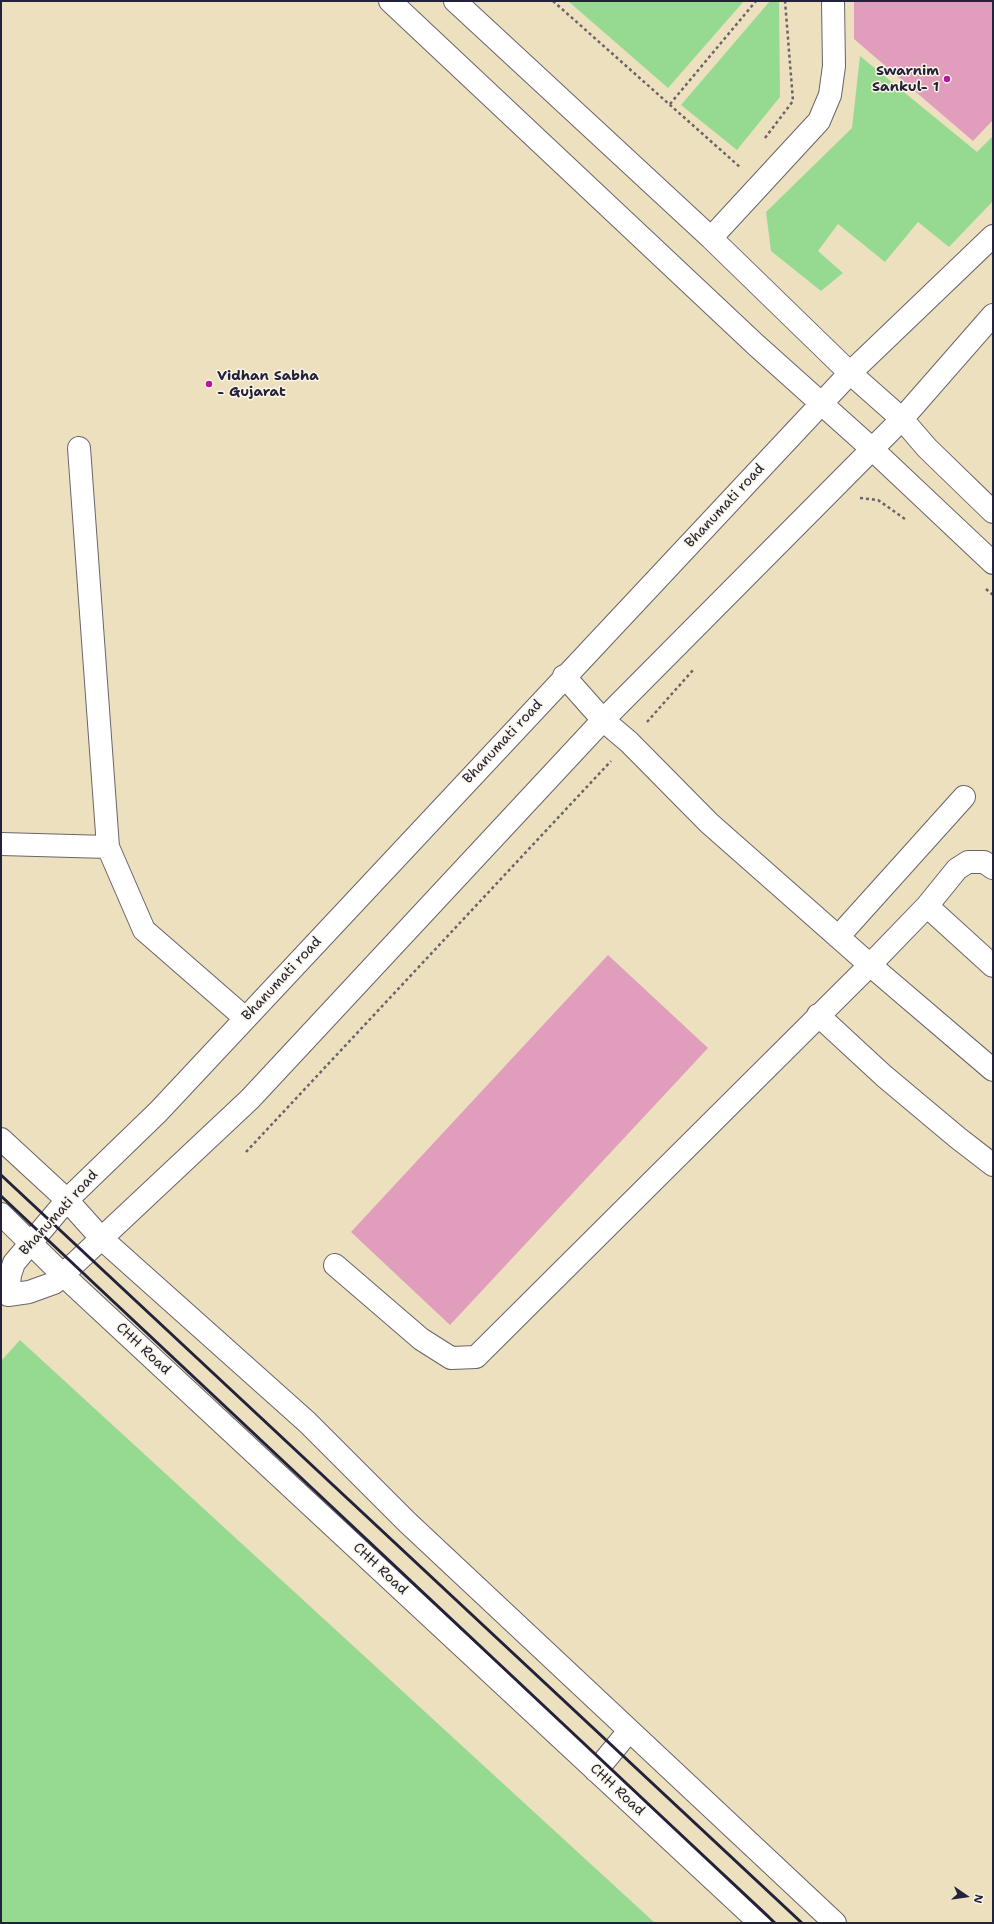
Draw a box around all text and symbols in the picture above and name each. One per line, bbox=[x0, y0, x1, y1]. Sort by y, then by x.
place label: Swarnim Sankul- 1 bbox=[872, 63, 939, 96]
marker: Swarnim Sankul- 1 bbox=[942, 74, 952, 84]
place label: Vidhan Sabha - Gujarat bbox=[217, 368, 319, 400]
marker: Vidhan Sabha - Gujarat bbox=[204, 379, 214, 389]
street label: Bhanumati road bbox=[682, 460, 768, 552]
street label: Bhanumati road bbox=[460, 696, 546, 788]
street label: Bhanumati road bbox=[239, 933, 325, 1025]
street label: Bhanumati road bbox=[16, 1167, 102, 1259]
street label: CHH Road bbox=[112, 1319, 174, 1379]
street label: CHH Road bbox=[349, 1539, 411, 1599]
street label: CHH Road bbox=[586, 1760, 648, 1820]
north arrow bbox=[946, 1876, 986, 1916]
text: N bbox=[970, 1893, 986, 1905]

